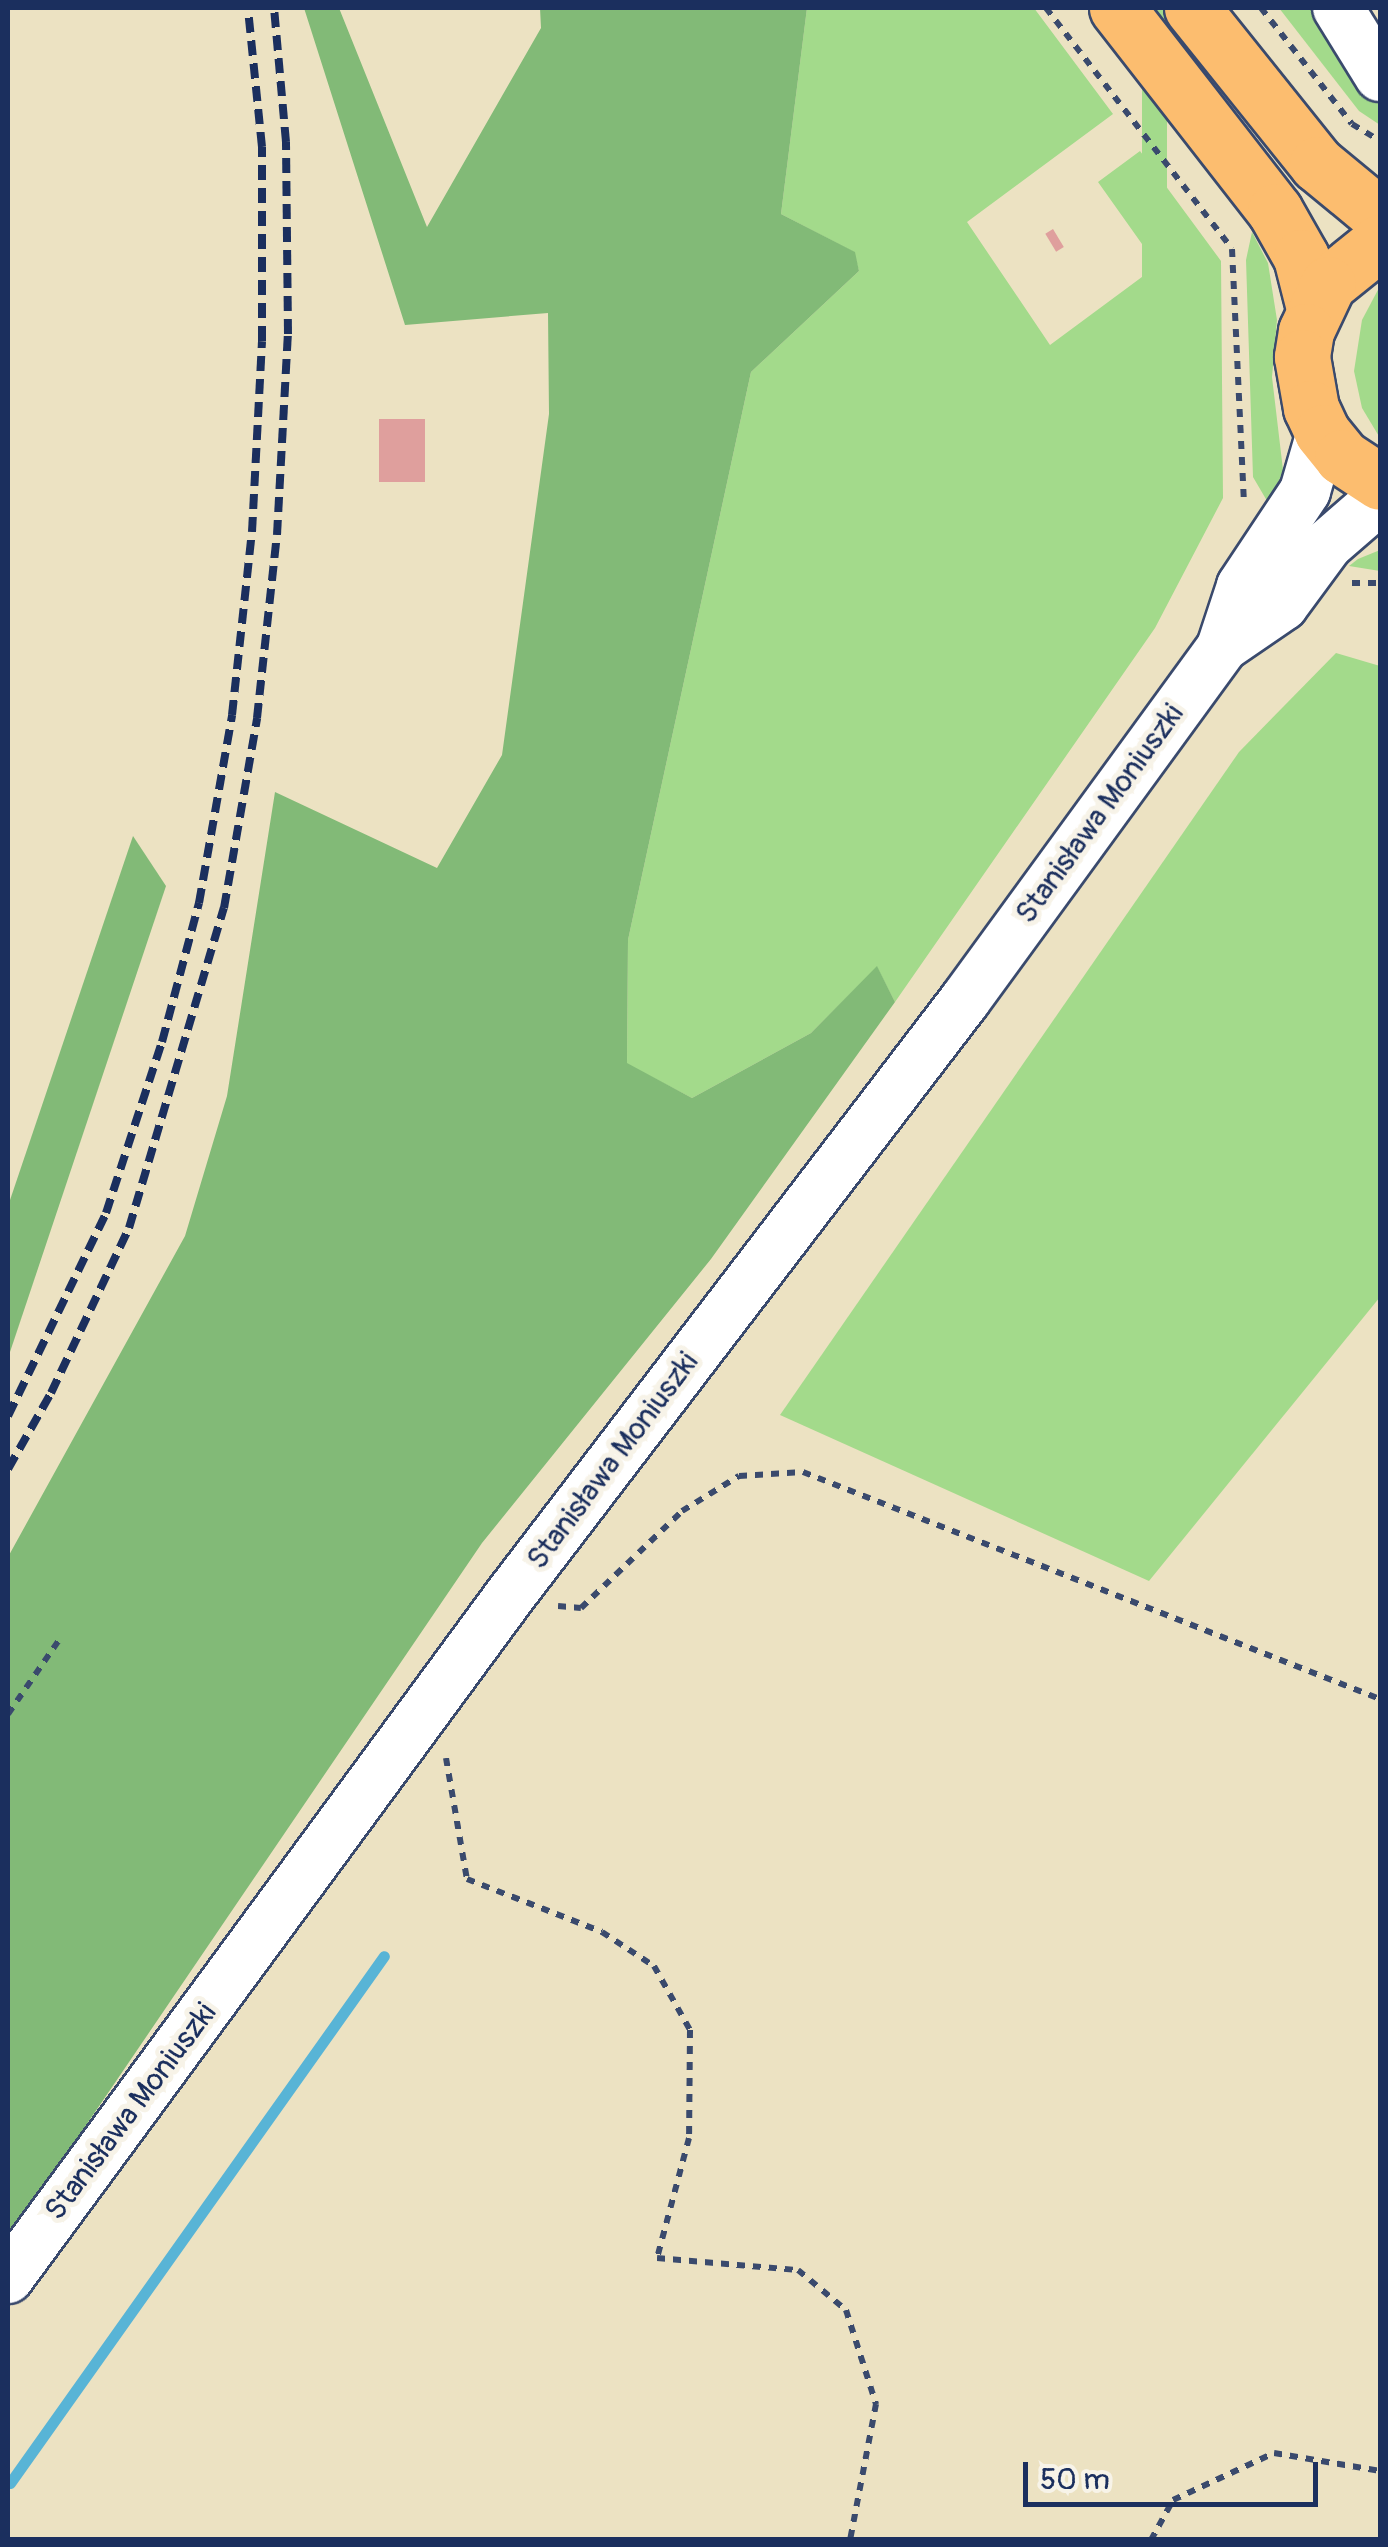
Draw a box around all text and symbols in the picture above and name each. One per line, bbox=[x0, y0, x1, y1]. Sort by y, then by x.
street label: Stanisława Moniuszki bbox=[1008, 697, 1192, 931]
street label: Stanisława Moniuszki bbox=[520, 1345, 706, 1577]
street label: Stanisława Moniuszki bbox=[38, 1996, 224, 2228]
scale bar bbox=[1028, 2442, 1323, 2504]
text: 50 m bbox=[1040, 2461, 1110, 2498]

